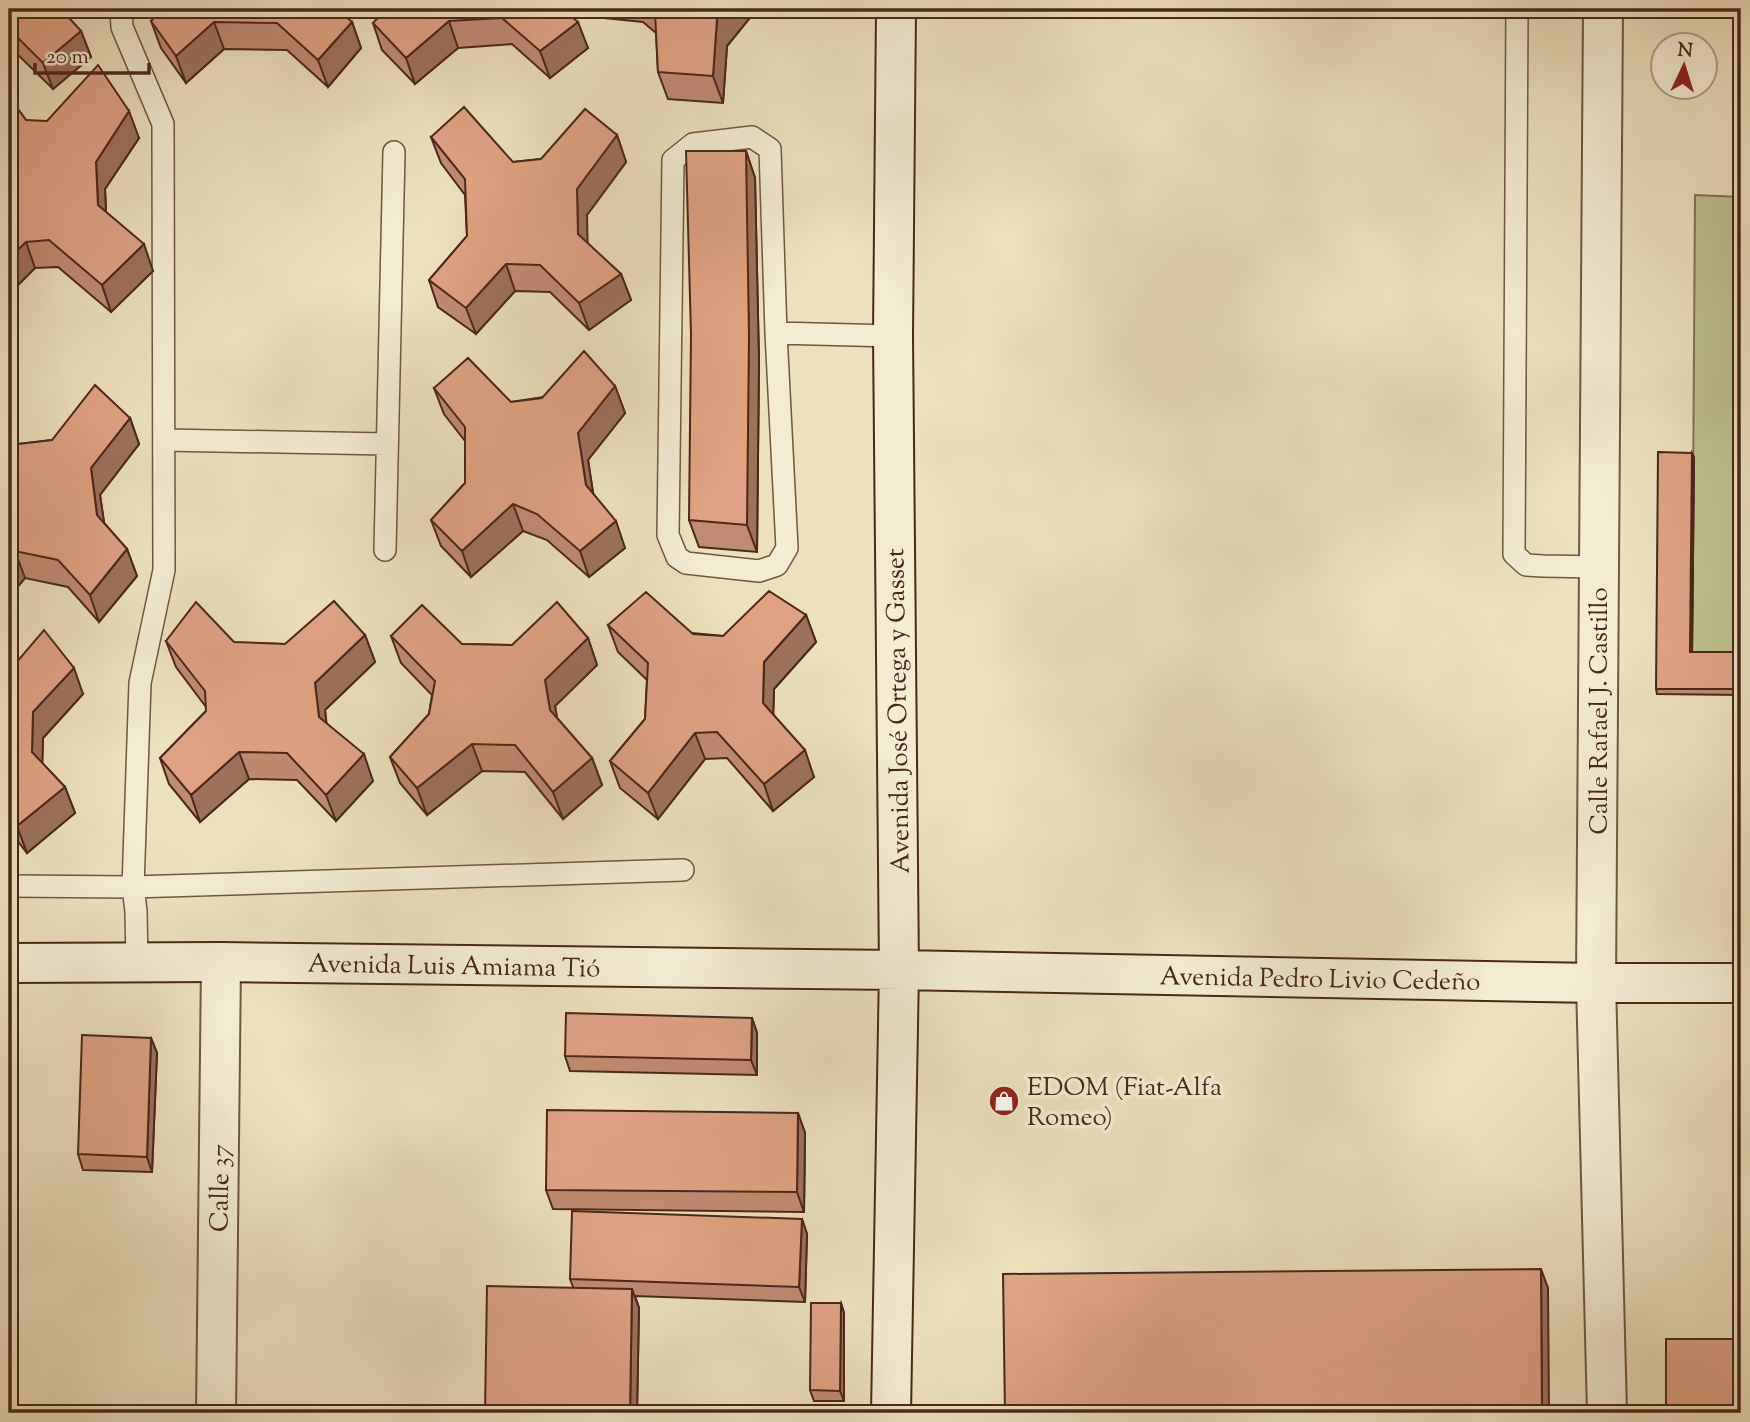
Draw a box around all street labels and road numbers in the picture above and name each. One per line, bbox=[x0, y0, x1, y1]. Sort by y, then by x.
street label: Avenida José Ortega y Gasset bbox=[878, 548, 921, 874]
street label: Calle Rafael J. Castillo bbox=[1582, 587, 1619, 835]
street label: Avenida Luis Amiama Tió bbox=[307, 946, 601, 989]
street label: Avenida Pedro Livio Cedeño bbox=[1159, 959, 1481, 1002]
street label: Calle 37 bbox=[202, 1144, 241, 1232]

